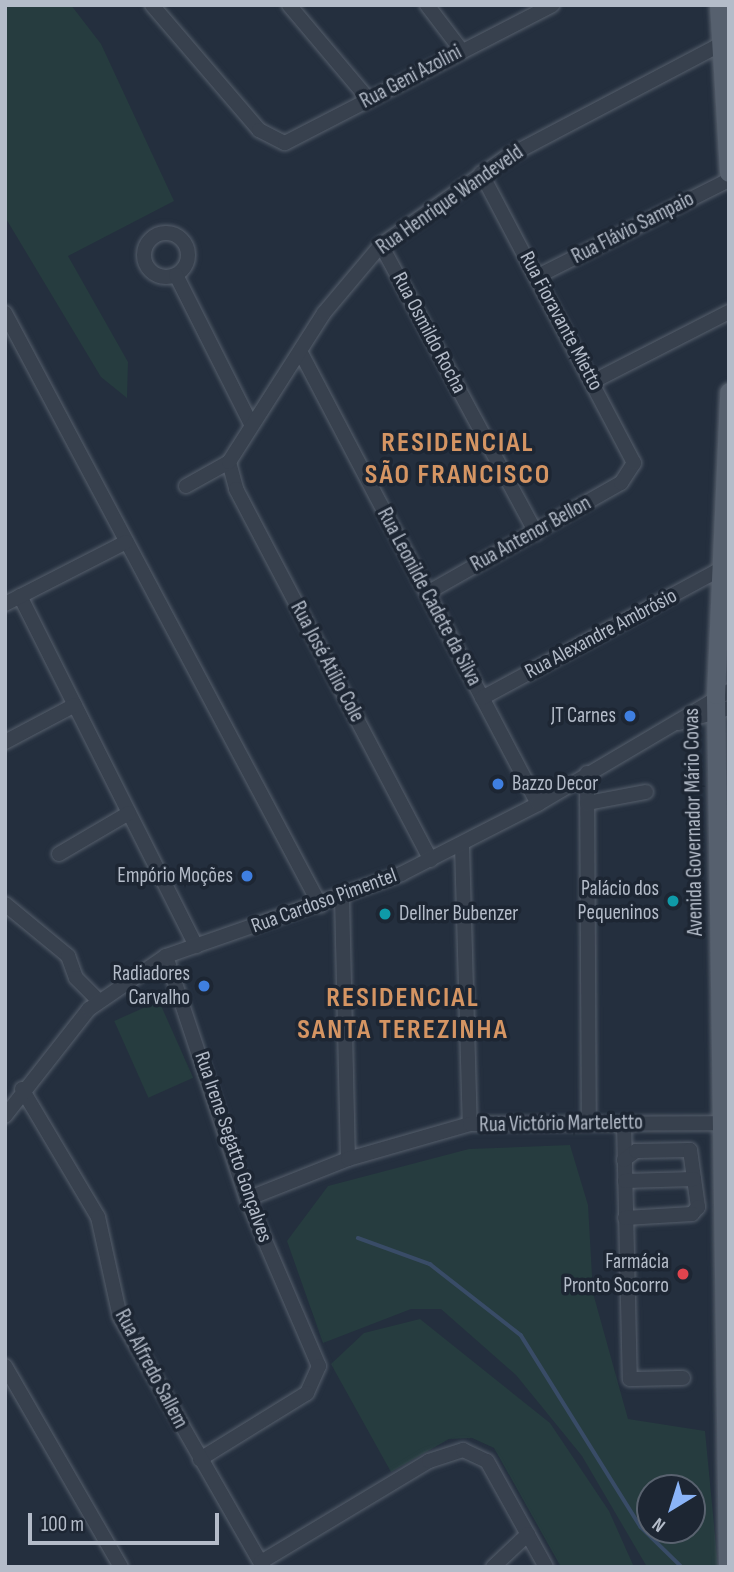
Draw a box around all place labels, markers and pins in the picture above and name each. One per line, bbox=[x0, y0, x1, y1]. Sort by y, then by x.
place label: JT Carnes bbox=[551, 703, 616, 729]
marker: JT Carnes bbox=[622, 708, 638, 724]
place label: Bazzo Decor bbox=[512, 771, 598, 797]
marker: Bazzo Decor bbox=[490, 776, 506, 792]
place label: Empório Moções bbox=[117, 863, 233, 889]
marker: Empório Moções bbox=[239, 868, 255, 884]
place label: Palácio dos Pequeninos bbox=[578, 876, 659, 926]
marker: Palácio dos Pequeninos bbox=[665, 893, 681, 909]
place label: Dellner Bubenzer bbox=[399, 901, 518, 927]
marker: Dellner Bubenzer bbox=[377, 906, 393, 922]
place label: Radiadores Carvalho bbox=[113, 961, 190, 1011]
marker: Radiadores Carvalho bbox=[196, 978, 212, 994]
place label: Farmácia Pronto Socorro bbox=[563, 1249, 669, 1299]
marker: Farmácia Pronto Socorro bbox=[675, 1266, 691, 1282]

